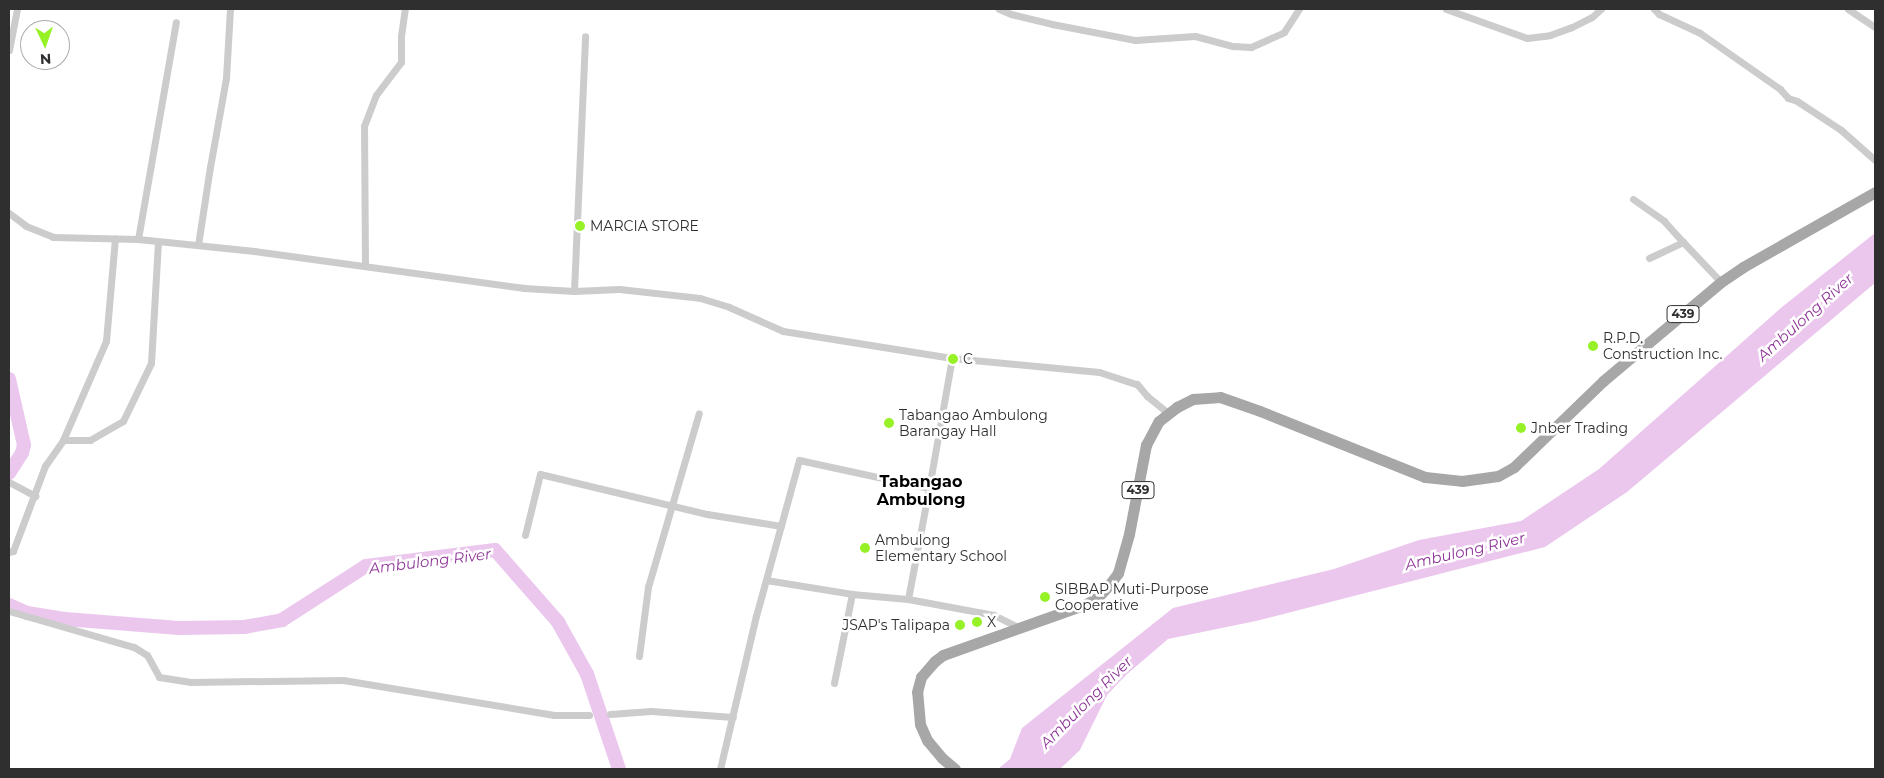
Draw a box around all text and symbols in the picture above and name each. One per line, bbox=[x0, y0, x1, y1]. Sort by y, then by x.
north arrow bbox=[20, 20, 70, 70]
text: N bbox=[40, 50, 52, 68]
place label: MARCIA STORE bbox=[590, 218, 699, 234]
marker: MARCIA STORE bbox=[574, 220, 586, 232]
water label: Ambulong River bbox=[1753, 269, 1857, 365]
road number: 439 bbox=[1666, 304, 1700, 324]
place label: R.P.D. Construction Inc. bbox=[1603, 330, 1723, 362]
marker: R.P.D. Construction Inc. bbox=[1587, 340, 1599, 352]
place label: C bbox=[963, 351, 973, 367]
marker: C bbox=[947, 353, 959, 365]
place label: Tabangao Ambulong Barangay Hall bbox=[899, 407, 1048, 440]
marker: Tabangao Ambulong Barangay Hall bbox=[883, 417, 895, 429]
place label: Jnber Trading bbox=[1531, 420, 1628, 436]
marker: Jnber Trading bbox=[1515, 422, 1527, 434]
district label: Tabangao Ambulong bbox=[877, 472, 965, 510]
road number: 439 bbox=[1120, 480, 1156, 500]
water label: Ambulong River bbox=[1403, 528, 1527, 574]
place label: Ambulong Elementary School bbox=[875, 532, 1007, 564]
marker: Ambulong Elementary School bbox=[859, 542, 871, 554]
water label: Ambulong River bbox=[368, 545, 492, 577]
place label: SIBBAP Muti-Purpose Cooperative bbox=[1055, 581, 1209, 614]
marker: SIBBAP Muti-Purpose Cooperative bbox=[1039, 591, 1051, 603]
place label: X bbox=[987, 614, 996, 630]
marker: X bbox=[971, 616, 983, 628]
place label: JSAP's Talipapa bbox=[842, 617, 950, 633]
marker: JSAP's Talipapa bbox=[954, 619, 966, 631]
water label: Ambulong River bbox=[1036, 652, 1136, 752]

